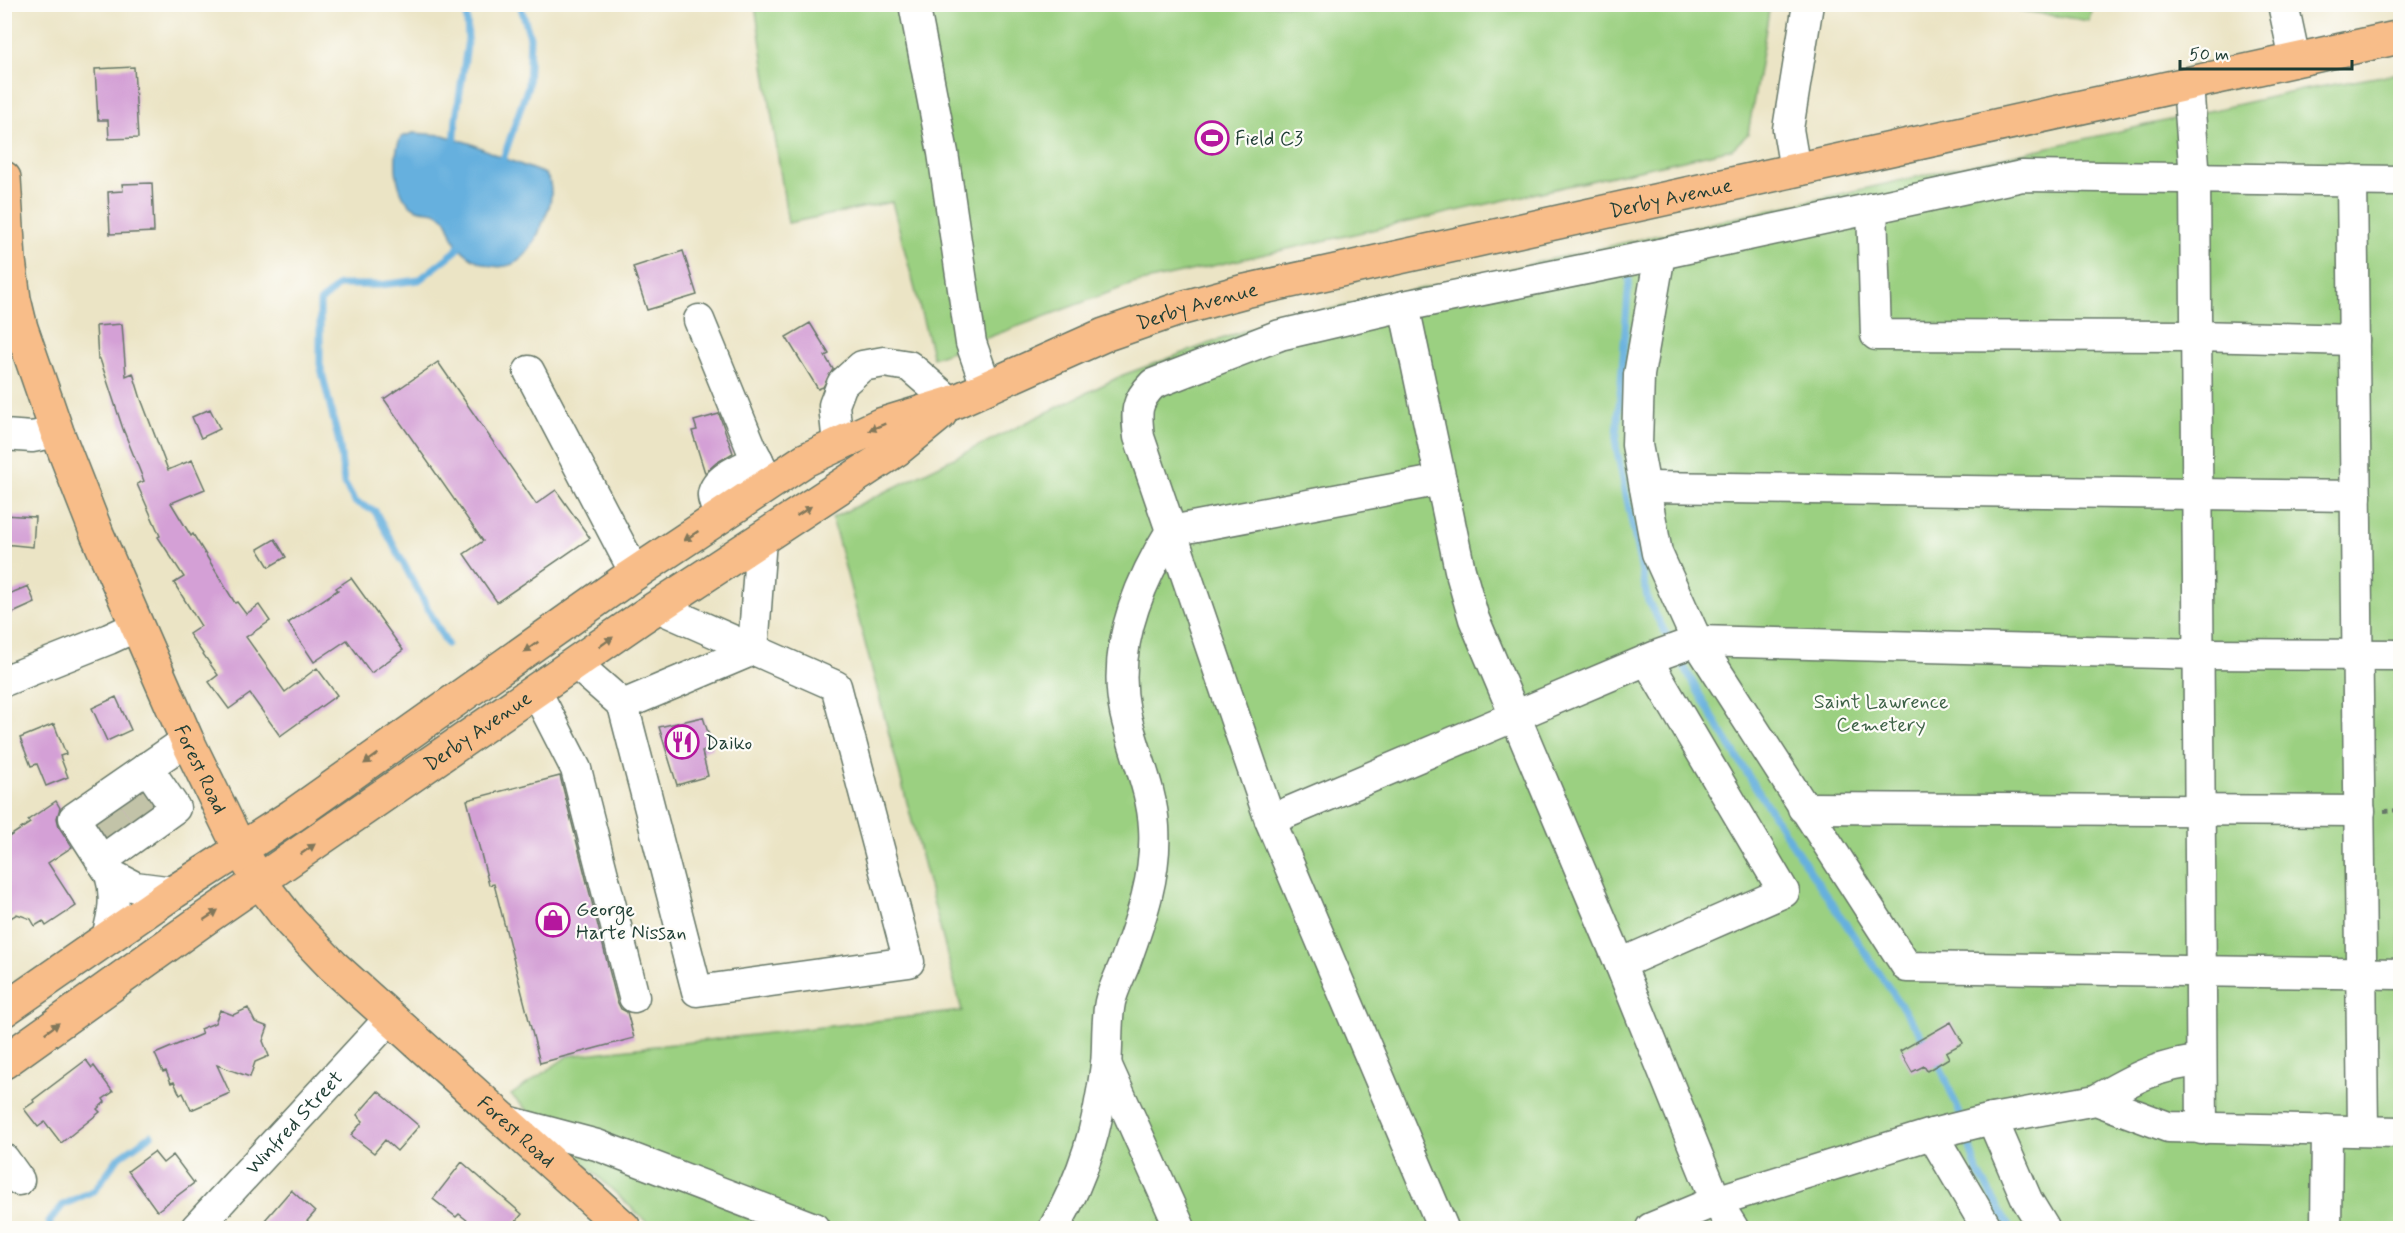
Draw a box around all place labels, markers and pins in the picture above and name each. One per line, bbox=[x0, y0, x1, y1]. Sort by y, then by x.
sports icon: Field C3 bbox=[1194, 120, 1230, 156]
place label: Field C3 bbox=[1235, 126, 1303, 153]
restaurant icon: Daiko bbox=[664, 724, 700, 760]
place label: Daiko bbox=[705, 730, 752, 757]
place label: George Harte Nissan bbox=[576, 897, 687, 947]
shop icon: George Harte Nissan bbox=[535, 902, 571, 938]

